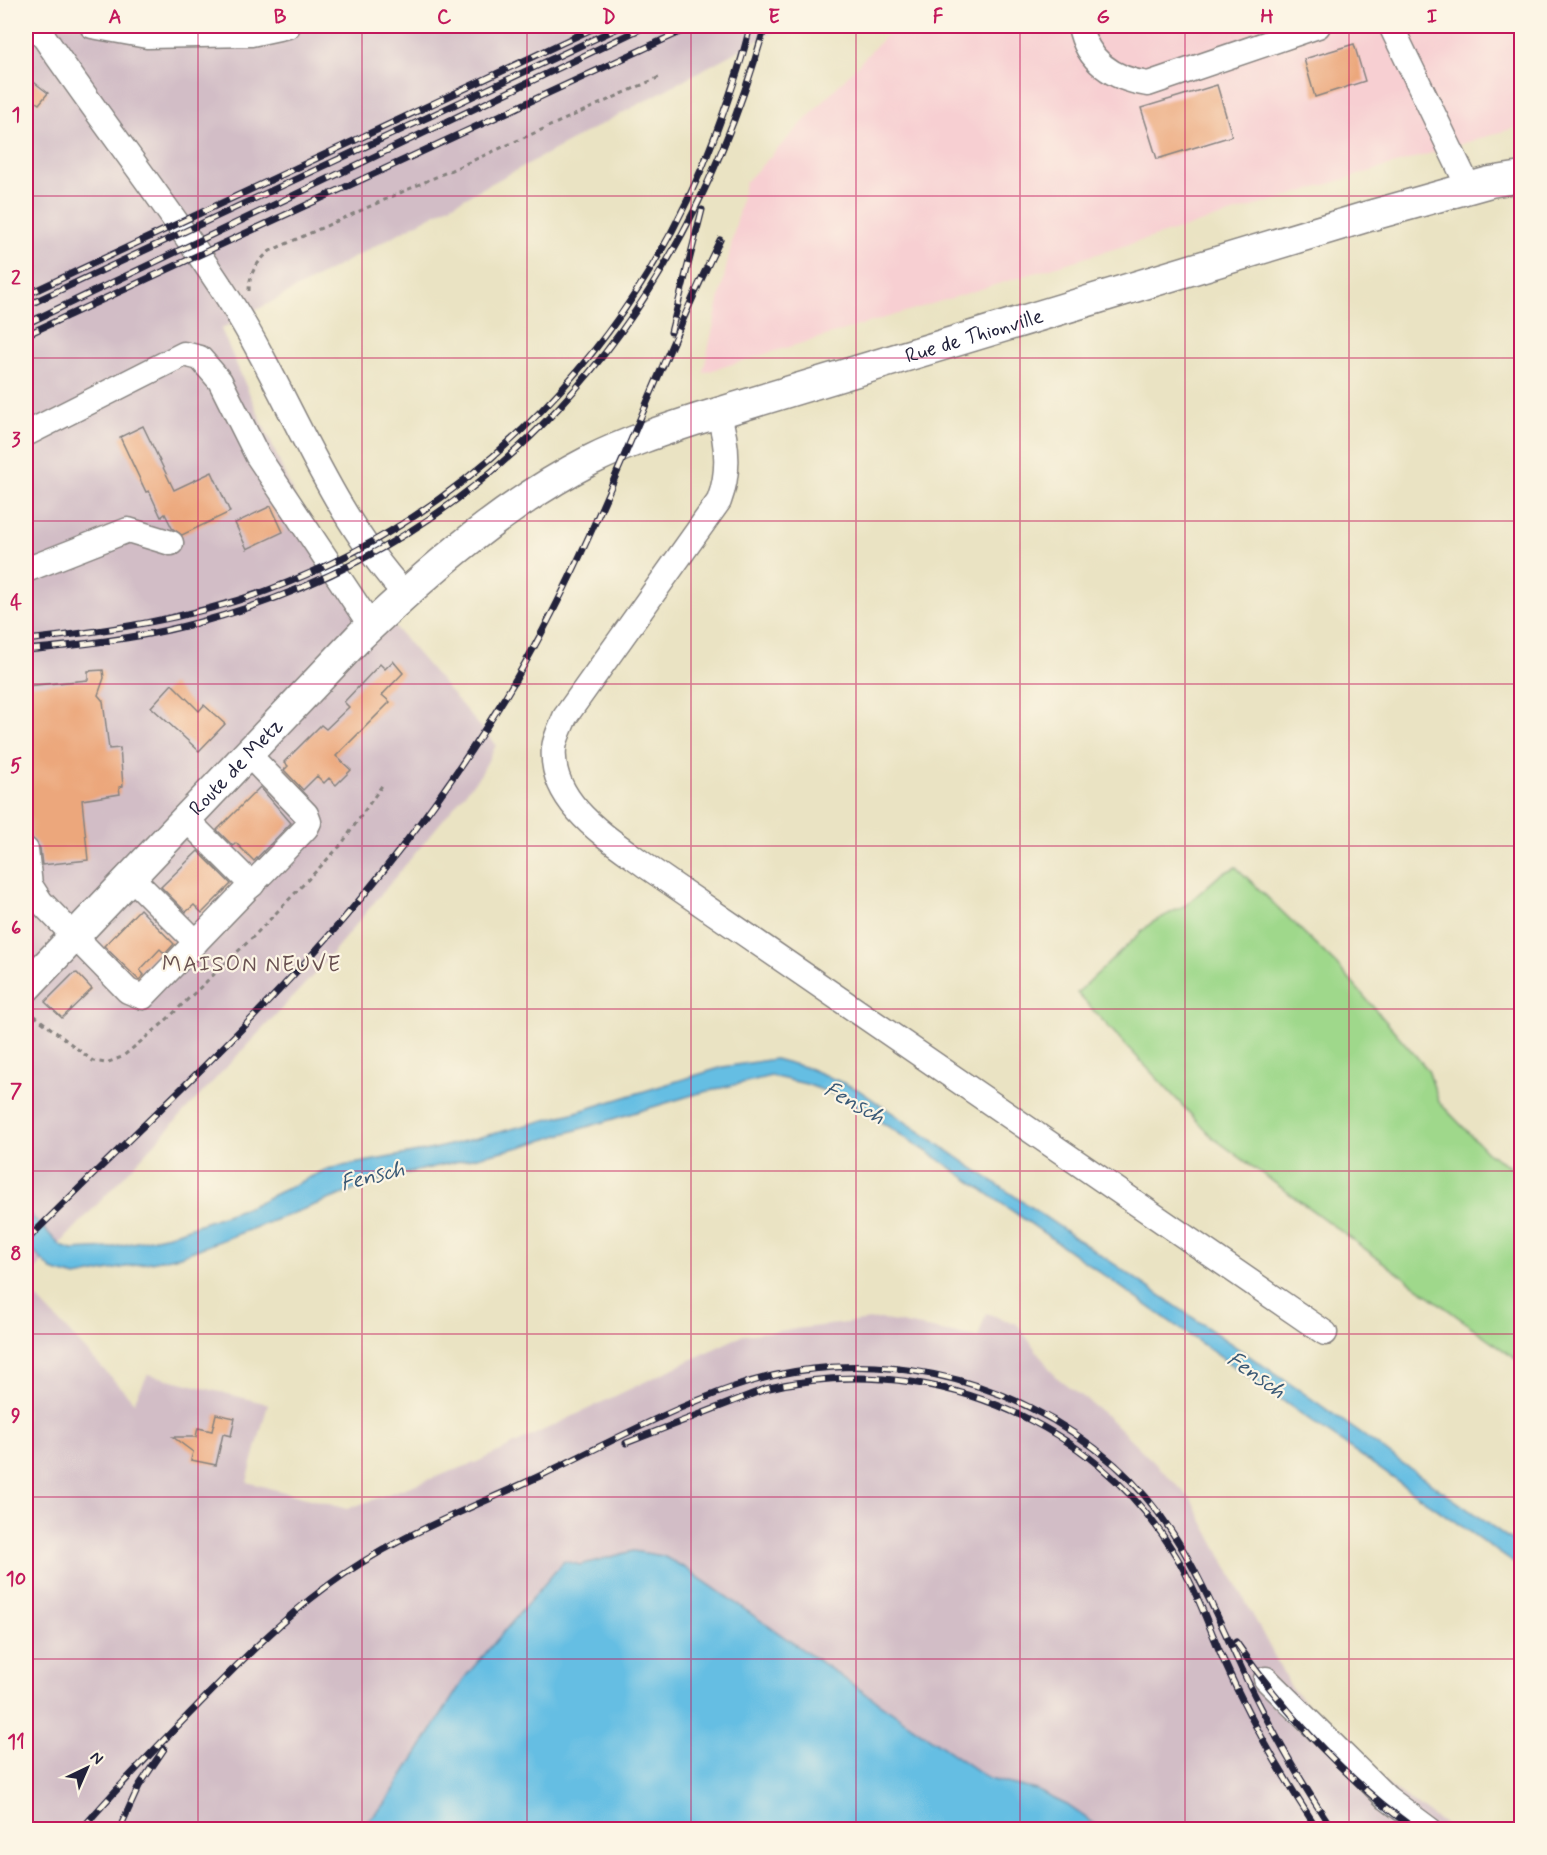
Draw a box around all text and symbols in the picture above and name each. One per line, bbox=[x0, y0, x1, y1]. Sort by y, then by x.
text: A bbox=[108, 4, 122, 31]
text: B bbox=[274, 4, 287, 31]
text: C bbox=[437, 4, 452, 31]
text: D bbox=[602, 4, 616, 31]
text: E bbox=[768, 4, 780, 31]
text: F bbox=[933, 4, 944, 31]
text: G bbox=[1096, 4, 1110, 31]
text: H bbox=[1260, 4, 1274, 31]
text: I bbox=[1427, 4, 1437, 31]
text: 1 bbox=[12, 102, 20, 129]
text: 2 bbox=[11, 265, 21, 292]
street label: Rue de Thionville bbox=[902, 302, 1047, 371]
text: 3 bbox=[11, 427, 21, 454]
text: 4 bbox=[10, 590, 22, 617]
street label: Route de Metz bbox=[183, 712, 290, 822]
text: 5 bbox=[10, 753, 22, 780]
text: 6 bbox=[11, 915, 21, 942]
district label: MAISON NEUVE bbox=[162, 951, 342, 979]
water label: Fensch bbox=[819, 1076, 890, 1132]
text: 7 bbox=[10, 1078, 22, 1105]
water label: Fensch bbox=[338, 1155, 408, 1198]
text: 8 bbox=[10, 1241, 22, 1268]
water label: Fensch bbox=[1221, 1346, 1291, 1406]
text: 9 bbox=[11, 1403, 21, 1430]
text: 10 bbox=[6, 1566, 26, 1593]
text: 11 bbox=[7, 1729, 25, 1756]
north arrow bbox=[57, 1738, 117, 1798]
text: N bbox=[85, 1747, 108, 1770]

